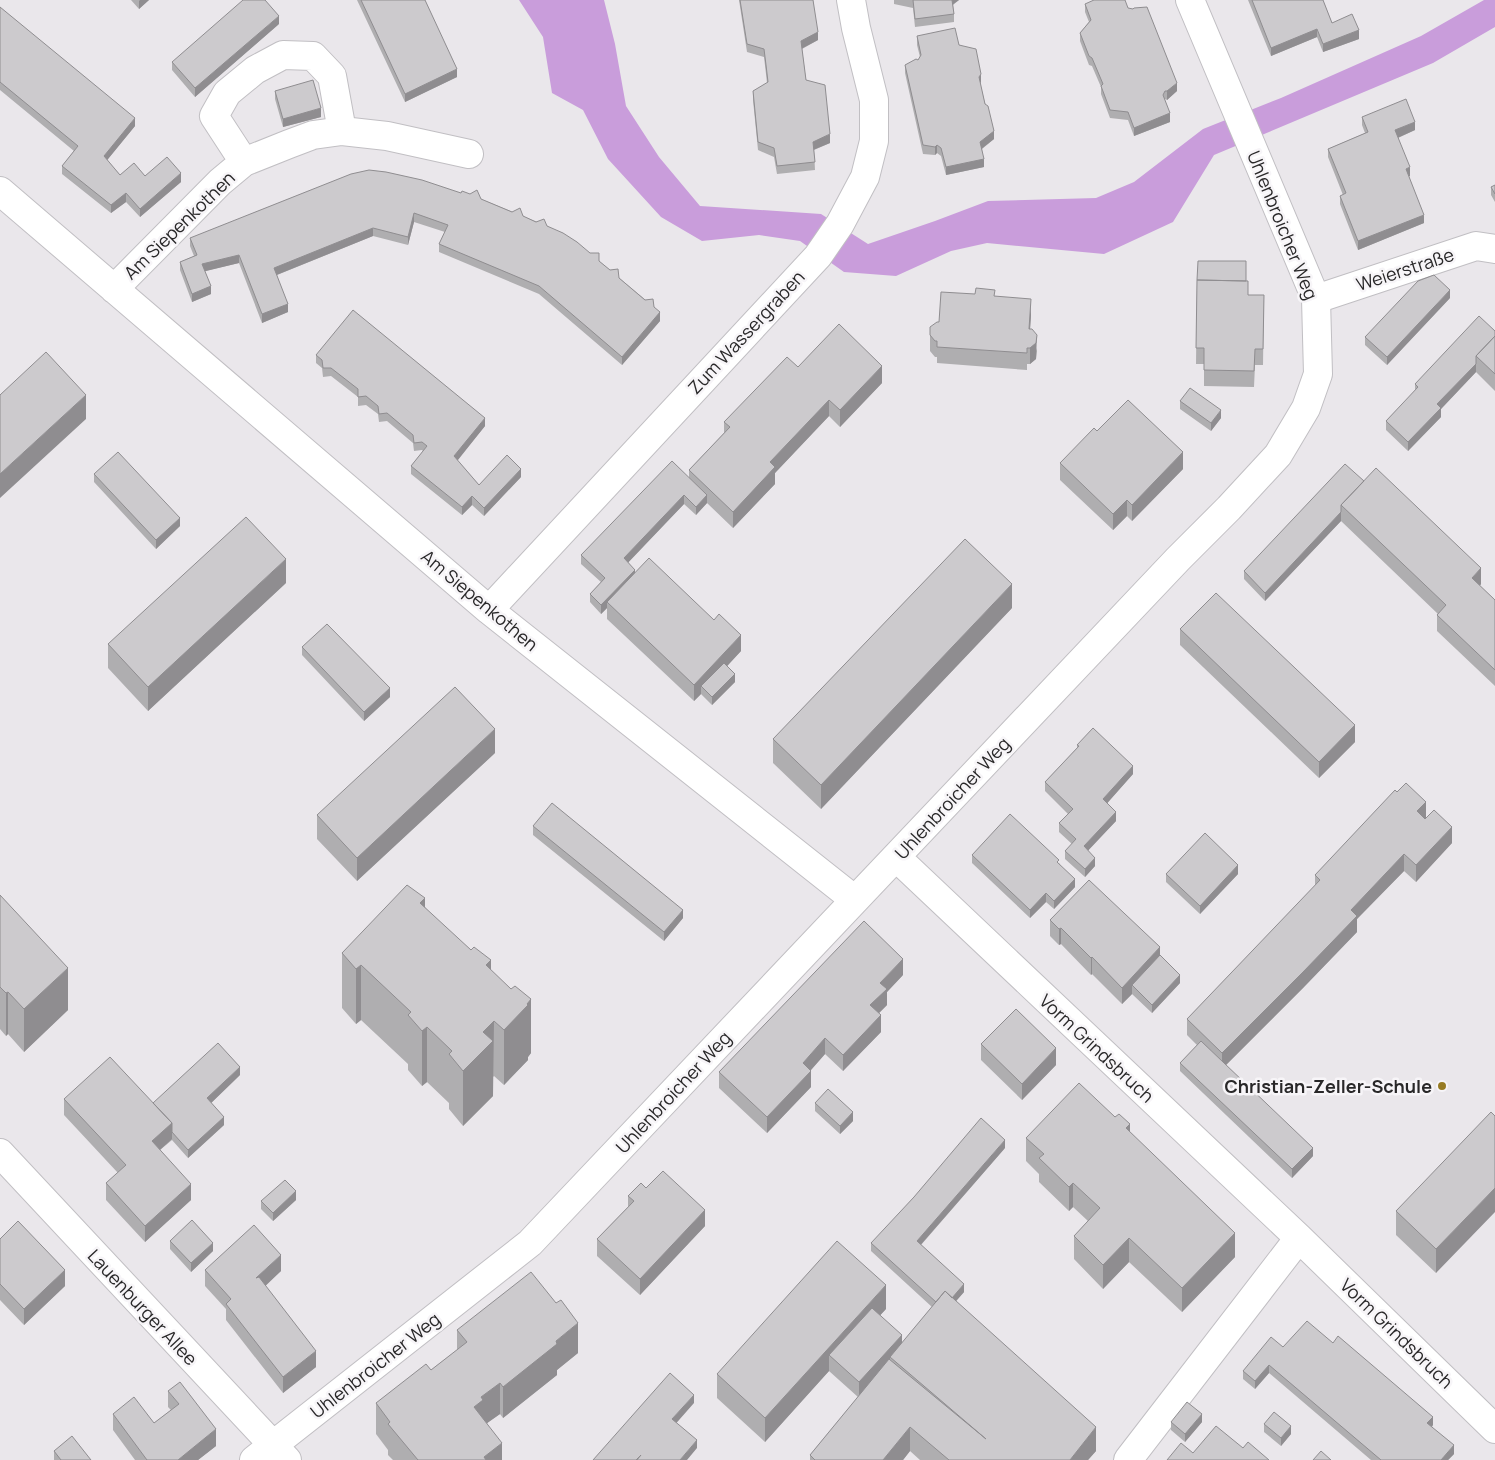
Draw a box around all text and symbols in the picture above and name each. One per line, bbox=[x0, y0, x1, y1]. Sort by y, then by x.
street label: Uhlenbroicher Weg bbox=[1242, 147, 1324, 303]
street label: Am Siepenkothen bbox=[118, 166, 240, 284]
street label: Weierstraße bbox=[1353, 242, 1457, 296]
street label: Zum Wassergraben bbox=[682, 265, 810, 399]
street label: Am Siepenkothen bbox=[416, 544, 544, 656]
street label: Uhlenbroicher Weg bbox=[889, 732, 1015, 864]
street label: Vorm Grindsbruch bbox=[1035, 989, 1159, 1107]
street label: Uhlenbroicher Weg bbox=[610, 1026, 736, 1158]
place label: Christian-Zeller-Schule bbox=[1224, 1074, 1432, 1098]
marker: Christian-Zeller-Schule bbox=[1436, 1080, 1448, 1092]
street label: Lauenburger Allee bbox=[83, 1244, 203, 1370]
street label: Vorm Grindsbruch bbox=[1335, 1273, 1459, 1393]
street label: Uhlenbroicher Weg bbox=[305, 1307, 445, 1423]

